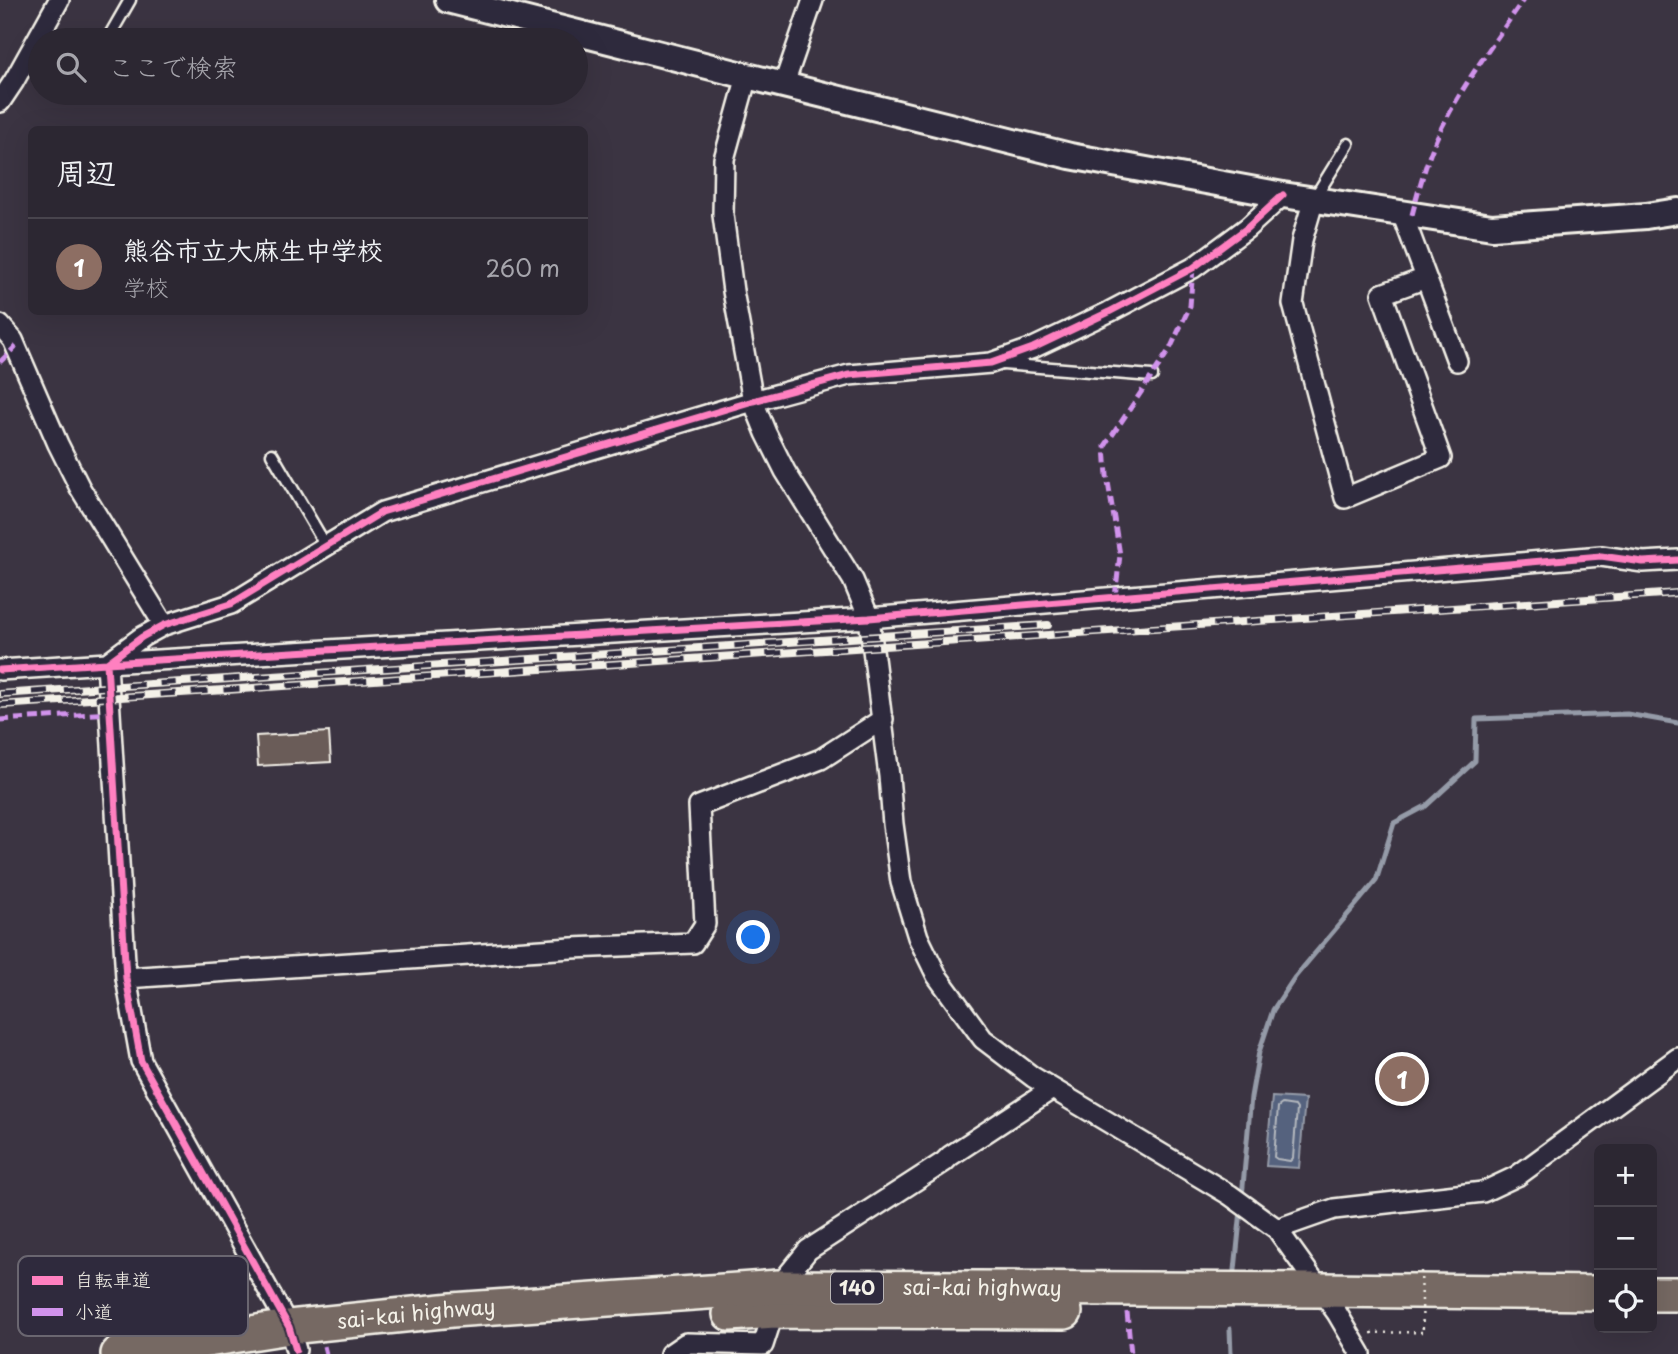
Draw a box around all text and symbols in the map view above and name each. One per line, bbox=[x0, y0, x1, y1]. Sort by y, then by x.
search box bbox=[28, 28, 588, 105]
text: ここで検索 bbox=[108, 47, 238, 86]
icon: search bbox=[52, 48, 90, 86]
text: 周辺 bbox=[56, 149, 116, 194]
text: 熊谷市立大麻生中学校 bbox=[123, 230, 383, 269]
text: 1 bbox=[74, 250, 85, 285]
text: 260 m bbox=[485, 250, 560, 285]
text: 学校 bbox=[123, 269, 169, 304]
your location bbox=[736, 920, 770, 954]
pin: 1 bbox=[1379, 1053, 1425, 1105]
map controls bbox=[1594, 1144, 1657, 1333]
button: + bbox=[1594, 1144, 1657, 1207]
button: − bbox=[1594, 1207, 1657, 1270]
legend bbox=[18, 1256, 248, 1336]
text: 自転車道 bbox=[75, 1265, 151, 1293]
street label: sai-kai highway bbox=[903, 1270, 1062, 1303]
button: locate bbox=[1594, 1270, 1657, 1333]
road number: 140 bbox=[831, 1272, 883, 1304]
street label: sai-kai highway bbox=[335, 1289, 496, 1336]
text: 小道 bbox=[75, 1297, 113, 1325]

